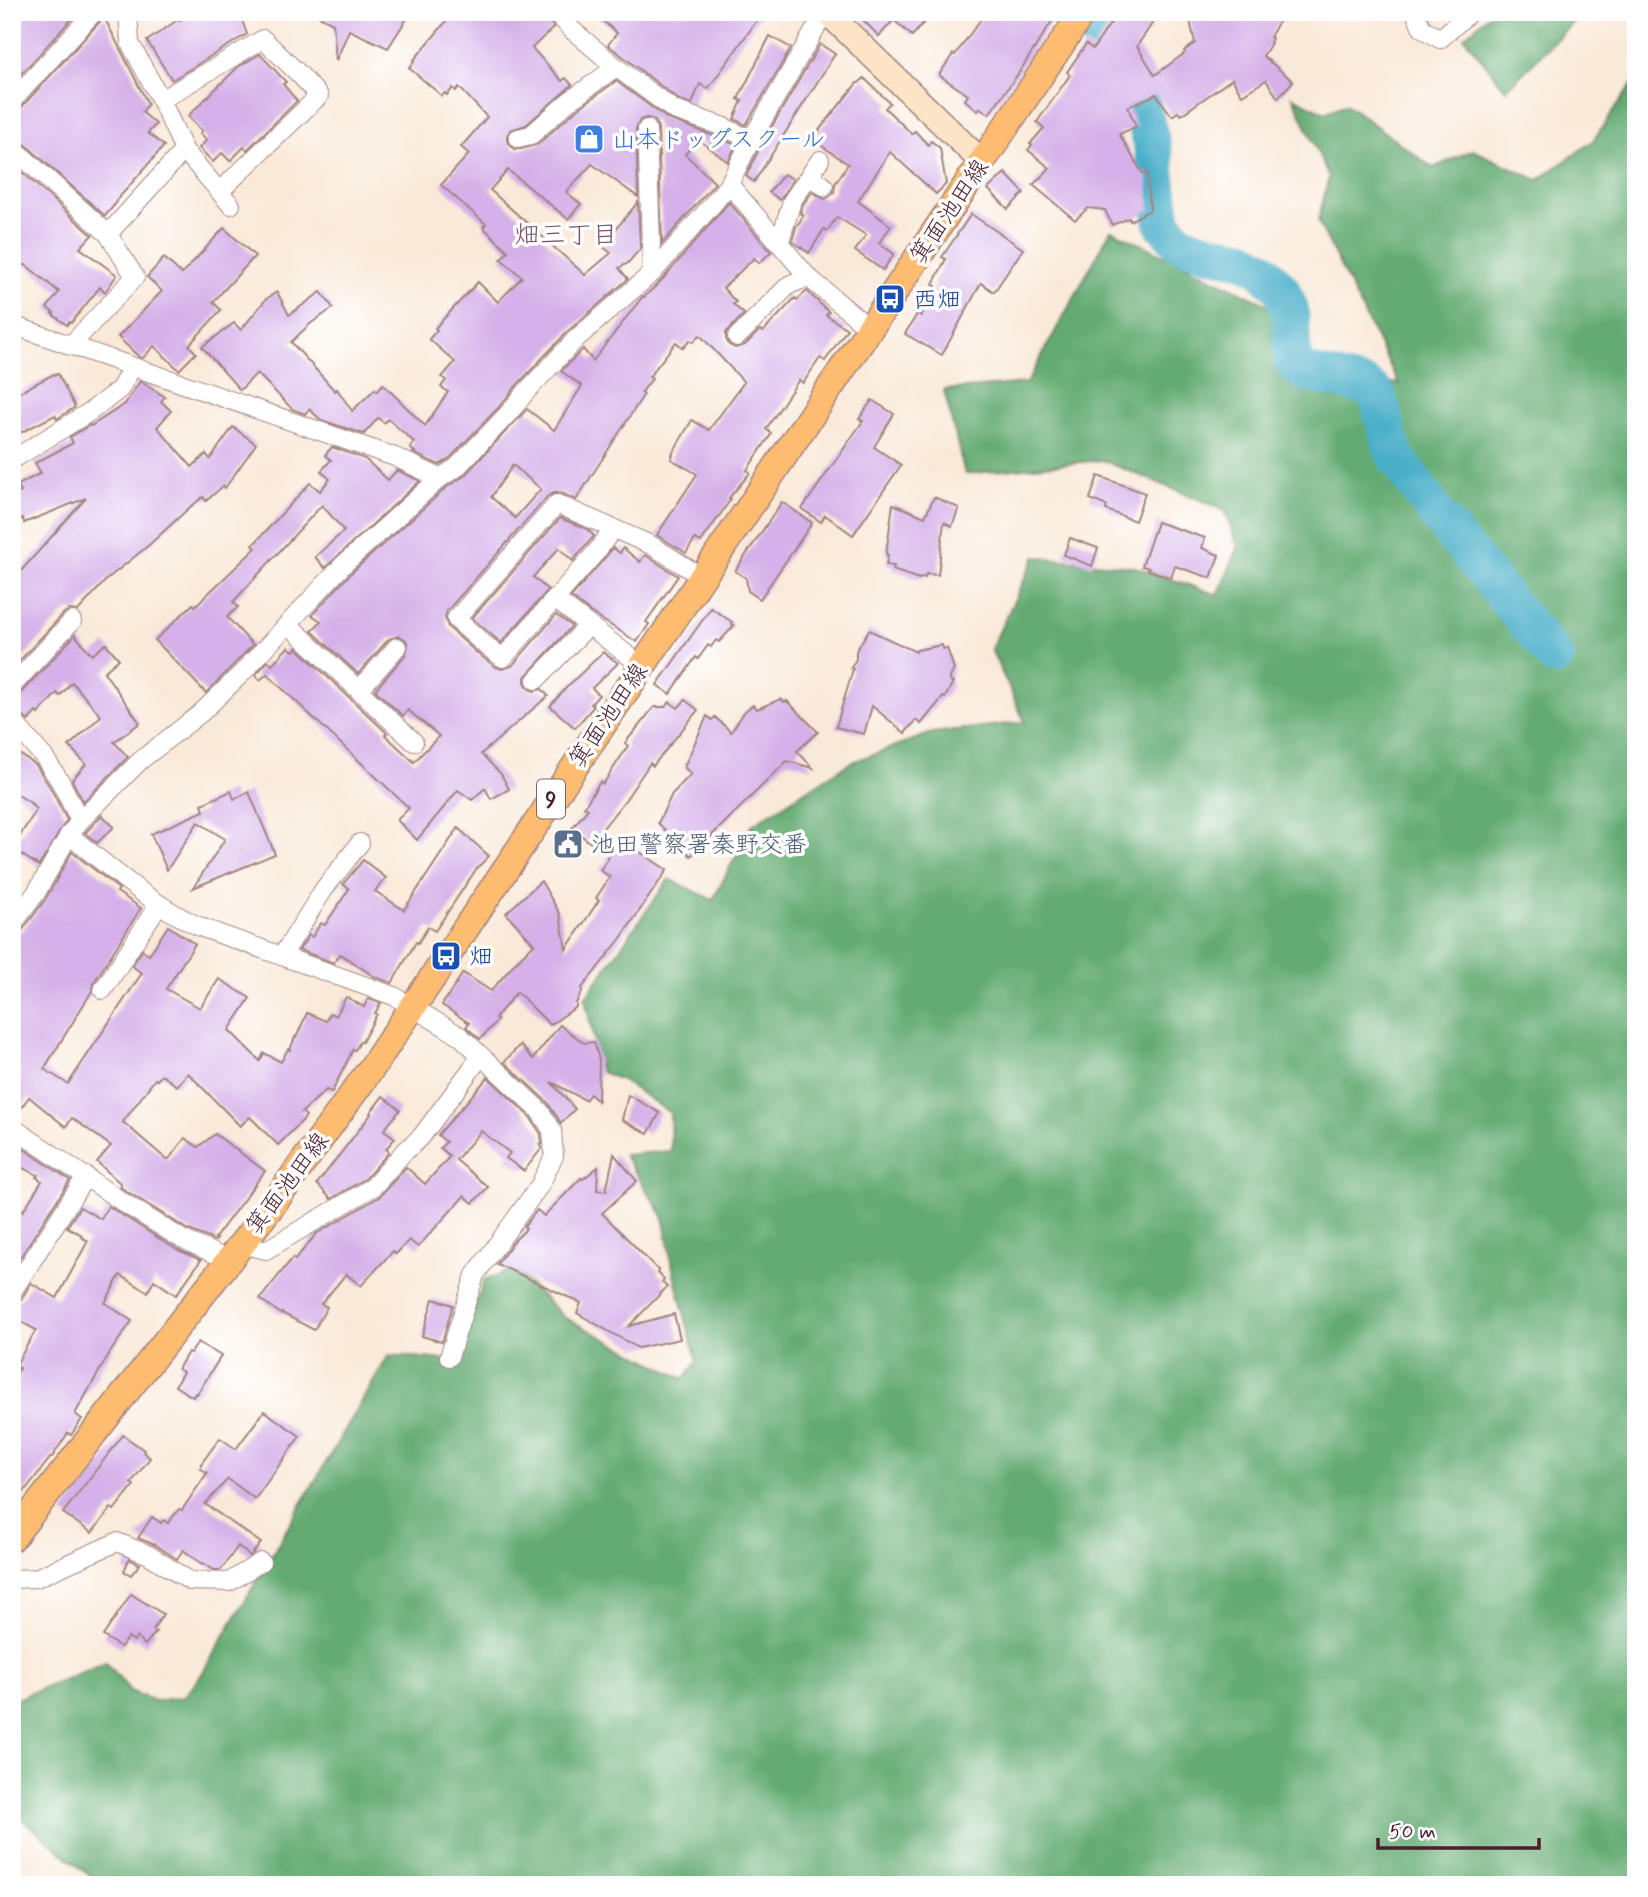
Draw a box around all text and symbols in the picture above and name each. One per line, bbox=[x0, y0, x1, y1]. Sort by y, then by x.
shop icon: 山本ドッグスクール bbox=[572, 122, 606, 156]
place label: 山本ドッグスクール bbox=[612, 125, 825, 156]
street label: 箕面池田線 bbox=[904, 153, 997, 270]
district label: 畑三丁目 bbox=[514, 219, 618, 253]
bus stop icon: 西畑 bbox=[873, 282, 907, 316]
place label: 西畑 bbox=[913, 285, 961, 316]
street label: 箕面池田線 bbox=[563, 657, 656, 774]
road number: 9 bbox=[537, 779, 565, 818]
public building icon: 池田警察署秦野交番 bbox=[551, 827, 585, 861]
place label: 池田警察署秦野交番 bbox=[591, 830, 807, 861]
bus stop icon: 畑 bbox=[429, 939, 463, 973]
place label: 畑 bbox=[469, 942, 493, 973]
street label: 箕面池田線 bbox=[240, 1127, 337, 1241]
scale bar bbox=[1378, 1806, 1540, 1850]
text: 50 m bbox=[1389, 1818, 1436, 1846]

